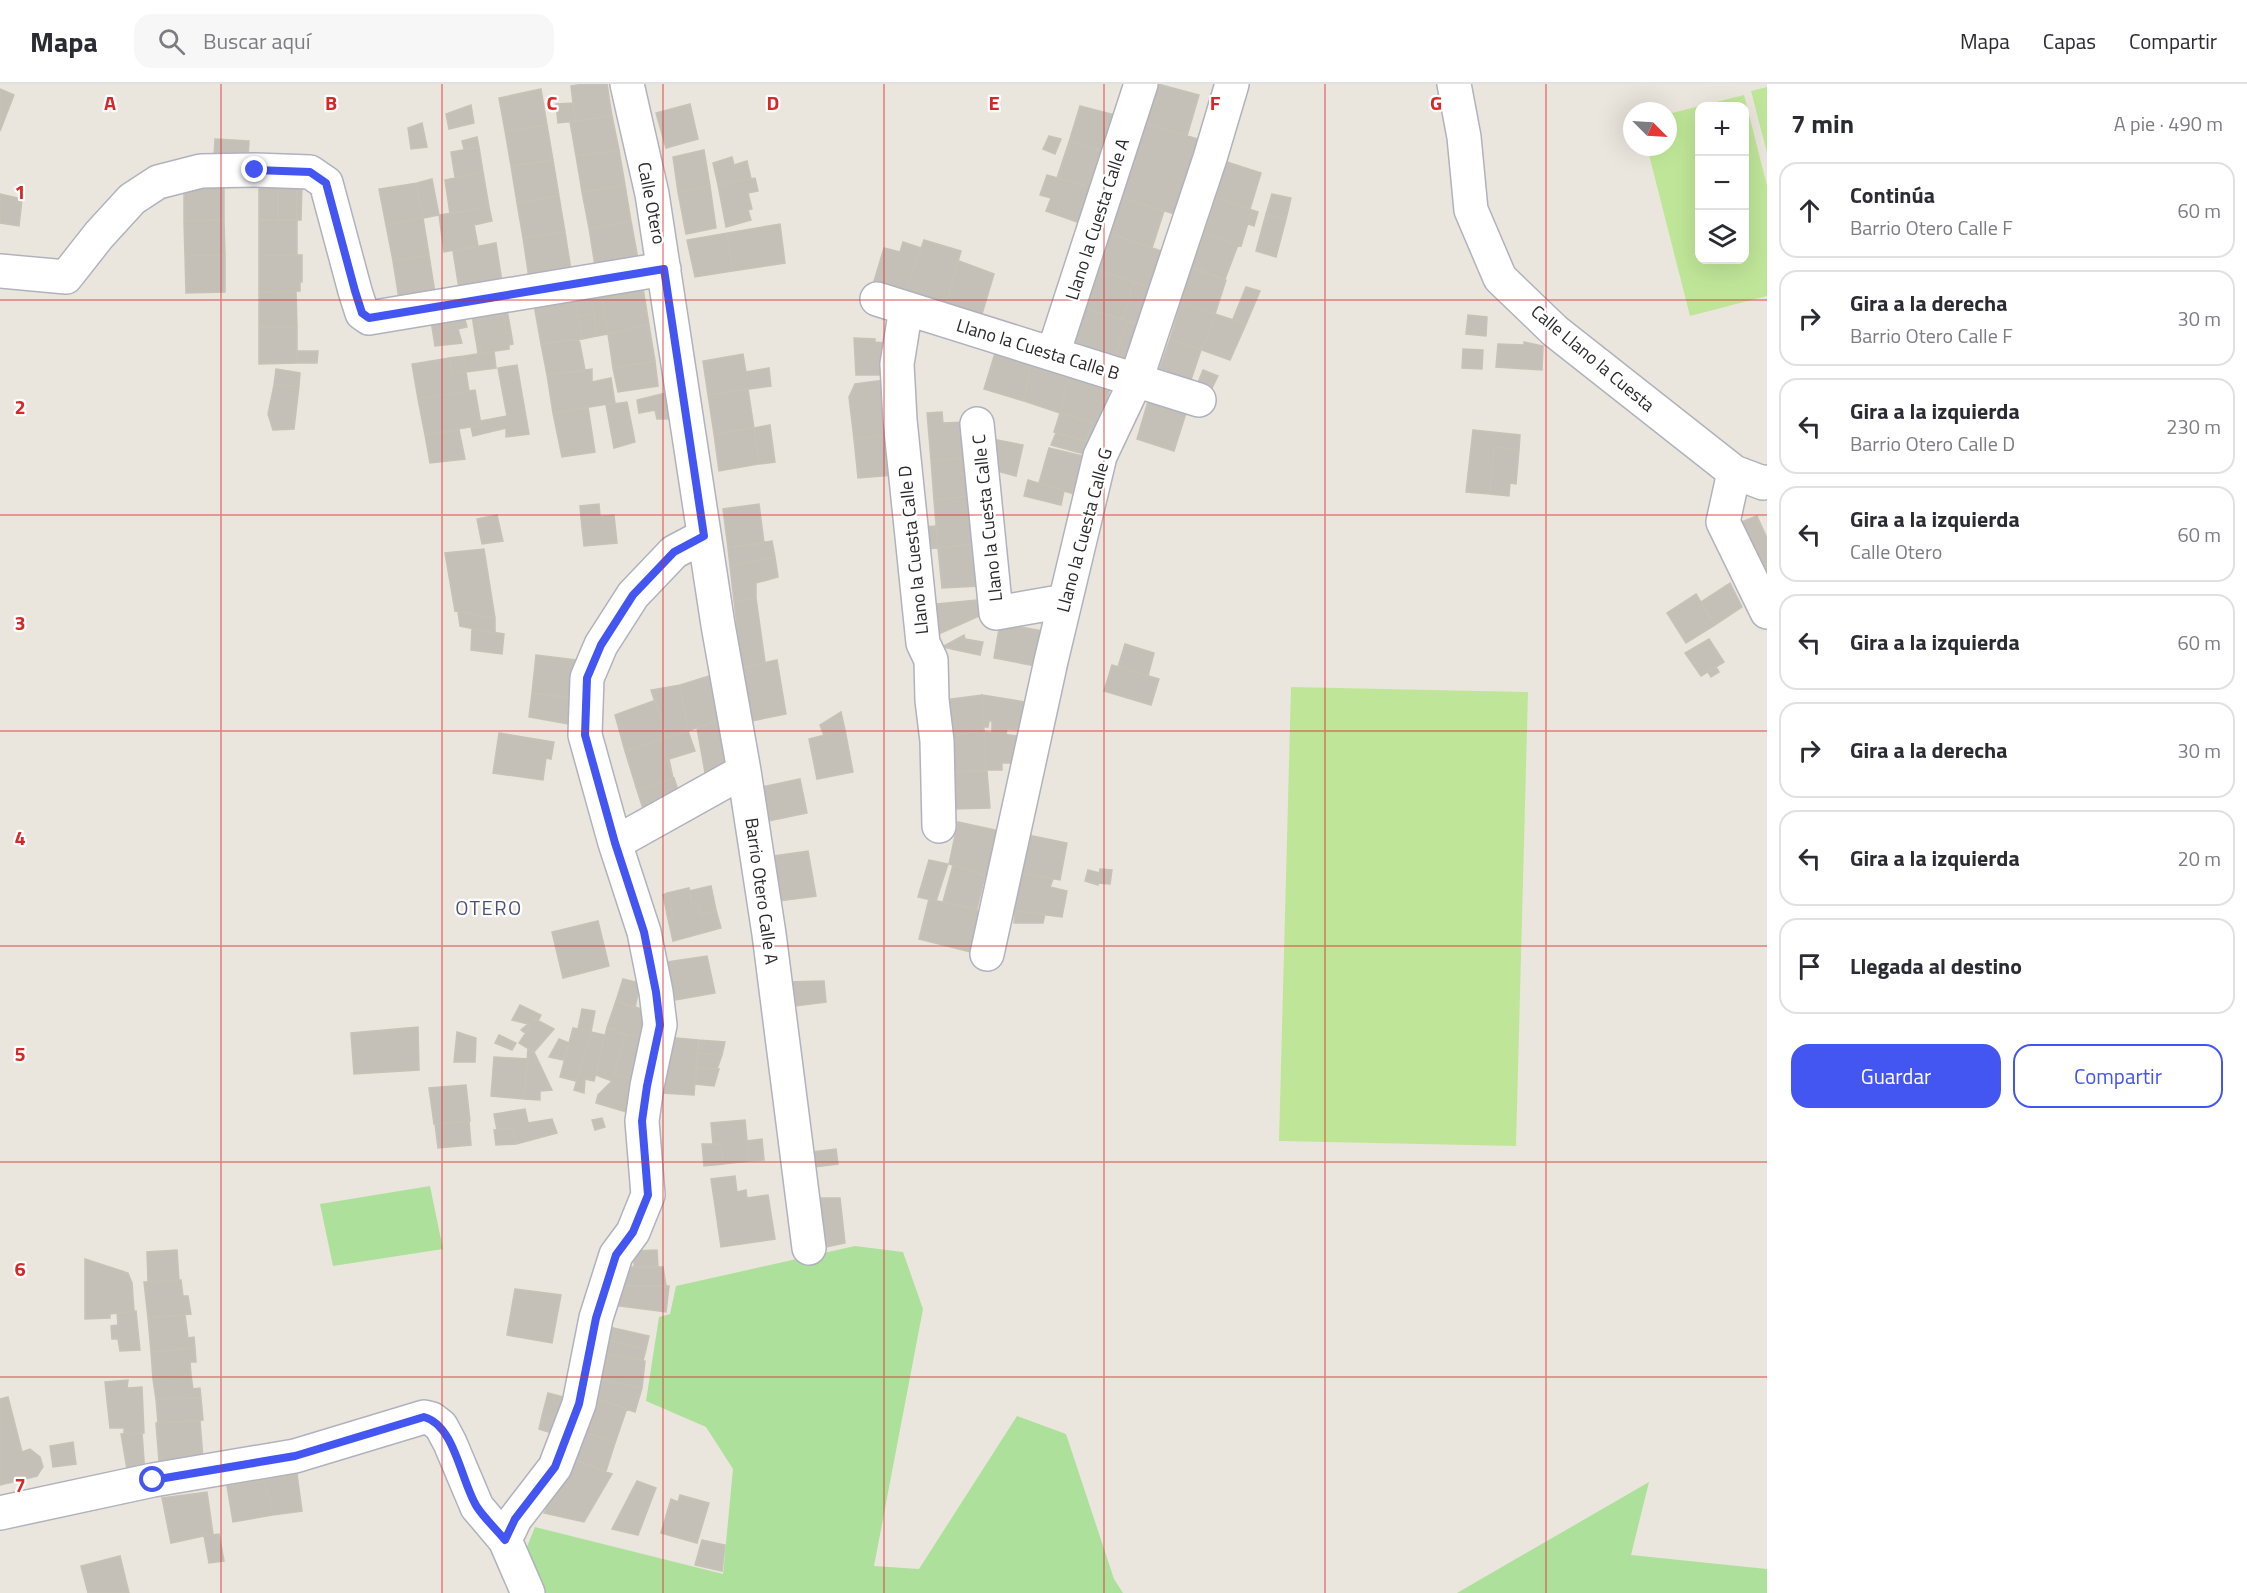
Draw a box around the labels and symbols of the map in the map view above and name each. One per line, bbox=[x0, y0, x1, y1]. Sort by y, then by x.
text: A bbox=[104, 87, 116, 118]
text: B bbox=[325, 87, 337, 118]
text: C bbox=[547, 87, 558, 118]
text: D bbox=[767, 87, 779, 118]
text: E bbox=[988, 87, 1000, 118]
text: F bbox=[1210, 87, 1221, 118]
text: G bbox=[1430, 87, 1442, 118]
north arrow bbox=[1623, 102, 1677, 156]
street label: Llano la Cuesta Calle A bbox=[1058, 134, 1136, 303]
route end bbox=[241, 156, 267, 182]
street label: Calle Otero bbox=[631, 160, 673, 246]
text: 1 bbox=[14, 176, 26, 207]
street label: Calle Llano la Cuesta bbox=[1525, 298, 1661, 418]
street label: Llano la Cuesta Calle B bbox=[953, 311, 1123, 387]
text: 2 bbox=[14, 391, 26, 422]
street label: Llano la Cuesta Calle C bbox=[965, 433, 1009, 603]
street label: Llano la Cuesta Calle G bbox=[1049, 445, 1119, 615]
street label: Llano la Cuesta Calle D bbox=[891, 464, 935, 636]
text: 3 bbox=[14, 607, 26, 638]
street label: Barrio Otero Calle A bbox=[738, 816, 786, 966]
text: 4 bbox=[14, 822, 26, 853]
district label: OTERO bbox=[455, 892, 523, 923]
text: 5 bbox=[14, 1038, 26, 1069]
text: 6 bbox=[14, 1253, 26, 1284]
route start bbox=[139, 1466, 165, 1492]
text: 7 bbox=[14, 1469, 26, 1500]

